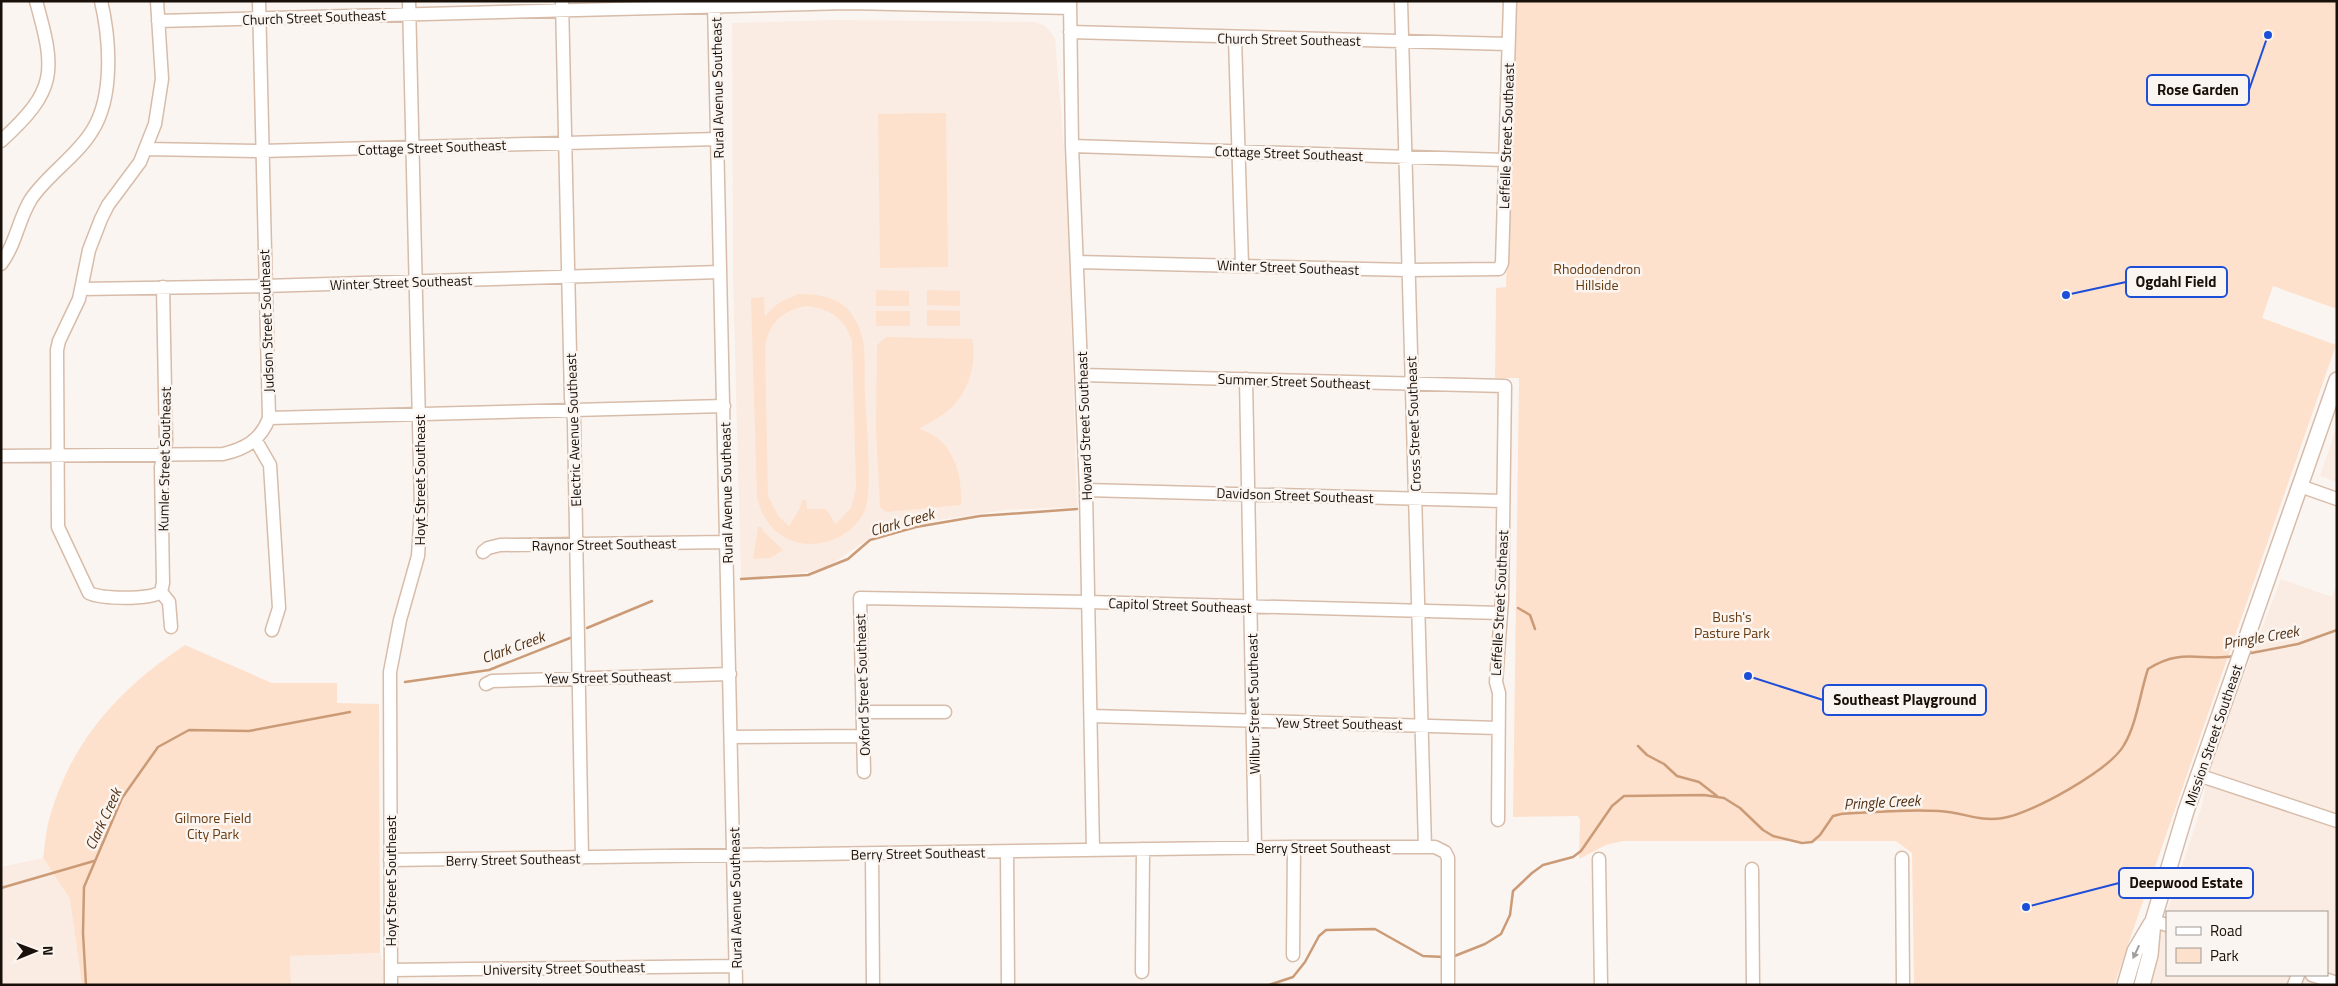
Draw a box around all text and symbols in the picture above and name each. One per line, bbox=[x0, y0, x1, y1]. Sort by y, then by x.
street label: Church Street Southeast bbox=[242, 4, 386, 30]
street label: Rural Avenue Southeast bbox=[705, 17, 729, 159]
street label: Church Street Southeast bbox=[1217, 27, 1361, 51]
street label: Leffelle Street Southeast bbox=[1493, 63, 1519, 209]
callout: Rose Garden bbox=[2147, 75, 2249, 105]
text: Rose Garden bbox=[2157, 78, 2239, 101]
street label: Cottage Street Southeast bbox=[357, 134, 507, 160]
street label: Cottage Street Southeast bbox=[1214, 140, 1364, 166]
street label: Judson Street Southeast bbox=[253, 249, 279, 393]
street label: Winter Street Southeast bbox=[1216, 254, 1360, 280]
park label: Rhododendron Hillside bbox=[1553, 258, 1641, 295]
callout: Ogdahl Field bbox=[2126, 267, 2227, 297]
street label: Winter Street Southeast bbox=[329, 269, 473, 295]
text: Ogdahl Field bbox=[2135, 270, 2217, 293]
street label: Howard Street Southeast bbox=[1071, 351, 1097, 501]
street label: Electric Avenue Southeast bbox=[560, 353, 586, 507]
street label: Cross Street Southeast bbox=[1400, 356, 1426, 492]
street label: Summer Street Southeast bbox=[1217, 368, 1371, 394]
street label: Kumler Street Southeast bbox=[152, 386, 176, 532]
street label: Hoyt Street Southeast bbox=[409, 414, 430, 545]
street label: Rural Avenue Southeast bbox=[714, 422, 738, 564]
street label: Davidson Street Southeast bbox=[1216, 482, 1374, 508]
water label: Clark Creek bbox=[867, 501, 939, 542]
street label: Leffelle Street Southeast bbox=[1485, 529, 1513, 676]
street label: Raynor Street Southeast bbox=[531, 532, 677, 556]
street label: Capitol Street Southeast bbox=[1108, 592, 1252, 618]
park label: Bush's Pasture Park bbox=[1694, 606, 1770, 643]
street label: Oxford Street Southeast bbox=[849, 614, 875, 756]
water label: Pringle Creek bbox=[2221, 619, 2303, 655]
water label: Clark Creek bbox=[478, 624, 550, 669]
street label: Wilbur Street Southeast bbox=[1241, 633, 1265, 775]
street label: Mission Street Southeast bbox=[2179, 661, 2247, 809]
street label: Yew Street Southeast bbox=[544, 665, 672, 689]
callout: Southeast Playground bbox=[1823, 685, 1986, 715]
text: Southeast Playground bbox=[1833, 688, 1977, 711]
street label: Yew Street Southeast bbox=[1275, 711, 1403, 735]
water label: Clark Creek bbox=[79, 782, 128, 854]
water label: Pringle Creek bbox=[1843, 788, 1923, 815]
park label: Gilmore Field City Park bbox=[174, 807, 252, 844]
street label: Hoyt Street Southeast bbox=[380, 815, 401, 946]
street label: Rural Avenue Southeast bbox=[723, 827, 747, 969]
street label: Berry Street Southeast bbox=[1256, 837, 1390, 858]
street label: Berry Street Southeast bbox=[850, 841, 986, 865]
street label: Berry Street Southeast bbox=[445, 847, 581, 871]
callout: Deepwood Estate bbox=[2119, 868, 2253, 898]
text: Deepwood Estate bbox=[2129, 871, 2243, 894]
legend bbox=[2166, 911, 2328, 976]
text: Road bbox=[2210, 919, 2242, 942]
north arrow bbox=[10, 926, 60, 976]
one-way arrow bbox=[2132, 944, 2141, 959]
text: Park bbox=[2210, 944, 2239, 967]
text: N bbox=[38, 946, 59, 956]
street label: University Street Southeast bbox=[483, 956, 645, 980]

